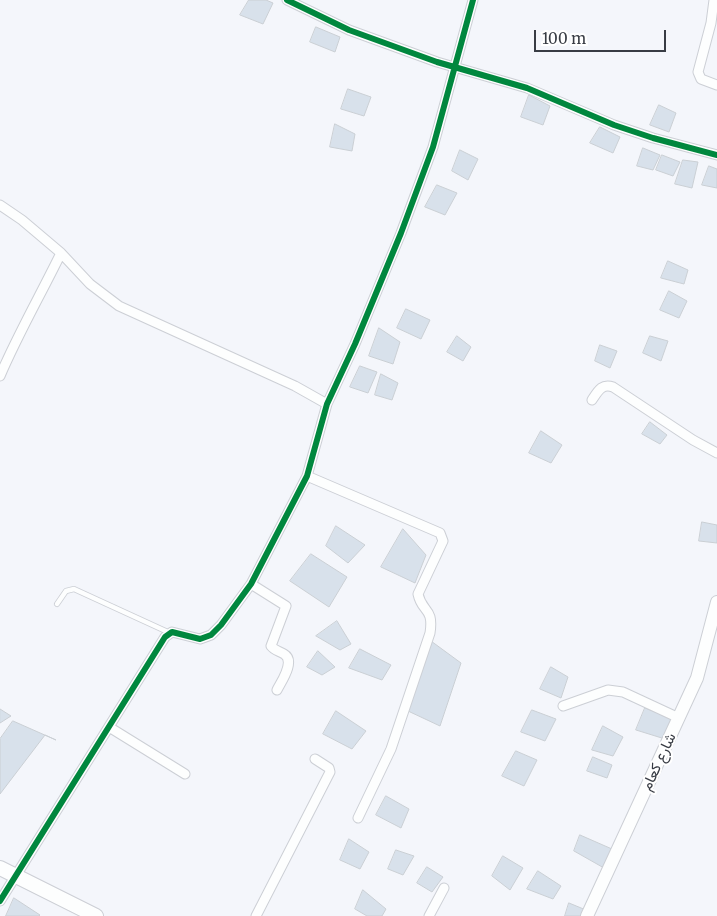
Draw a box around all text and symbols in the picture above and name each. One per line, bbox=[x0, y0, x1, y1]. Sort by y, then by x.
scale bar bbox=[537, 20, 670, 52]
text: 100 m bbox=[542, 29, 586, 48]
street label: شارع كعام bbox=[638, 730, 680, 794]

